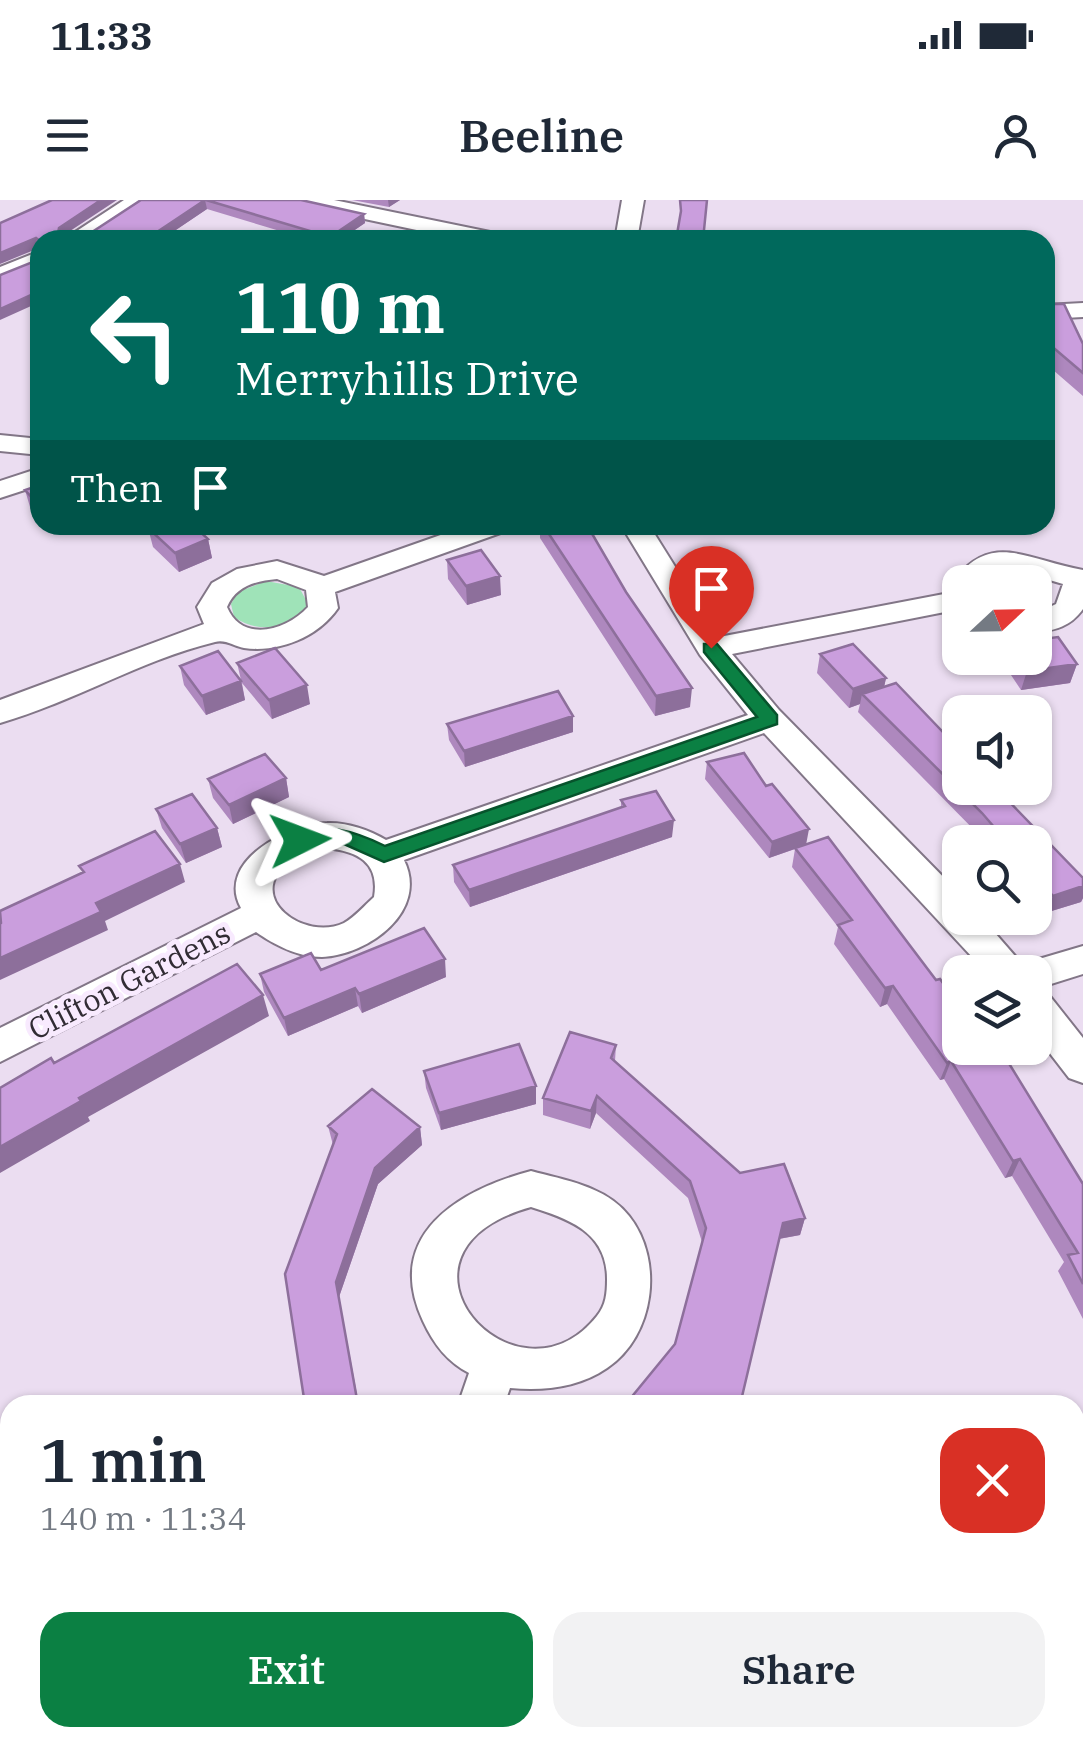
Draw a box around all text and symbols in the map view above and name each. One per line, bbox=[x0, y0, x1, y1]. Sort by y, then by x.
text: 11:33 bbox=[50, 11, 153, 60]
text: Beeline bbox=[459, 106, 624, 164]
icon: menu bbox=[40, 108, 95, 163]
icon: person bbox=[988, 108, 1043, 163]
text: 110 m bbox=[235, 261, 445, 352]
icon: left bbox=[70, 270, 200, 400]
text: Merryhills Drive bbox=[235, 349, 579, 407]
icon: arrive bbox=[183, 460, 238, 515]
text: Then bbox=[70, 463, 163, 512]
pin bbox=[669, 546, 754, 649]
icon: arrive bbox=[684, 561, 739, 616]
north arrow bbox=[942, 565, 1052, 675]
map controls bbox=[942, 565, 1052, 1065]
button: sound bbox=[942, 695, 1052, 805]
position arrow bbox=[248, 788, 352, 892]
button: search bbox=[942, 825, 1052, 935]
street label: Clifton Gardens bbox=[21, 912, 237, 1048]
button: layers bbox=[942, 955, 1052, 1065]
text: 1 min bbox=[40, 1420, 207, 1499]
button: close bbox=[940, 1428, 1045, 1533]
text: 140 m · 11:34 bbox=[40, 1497, 247, 1539]
button: Exit bbox=[40, 1612, 533, 1727]
button: Share bbox=[553, 1612, 1045, 1727]

